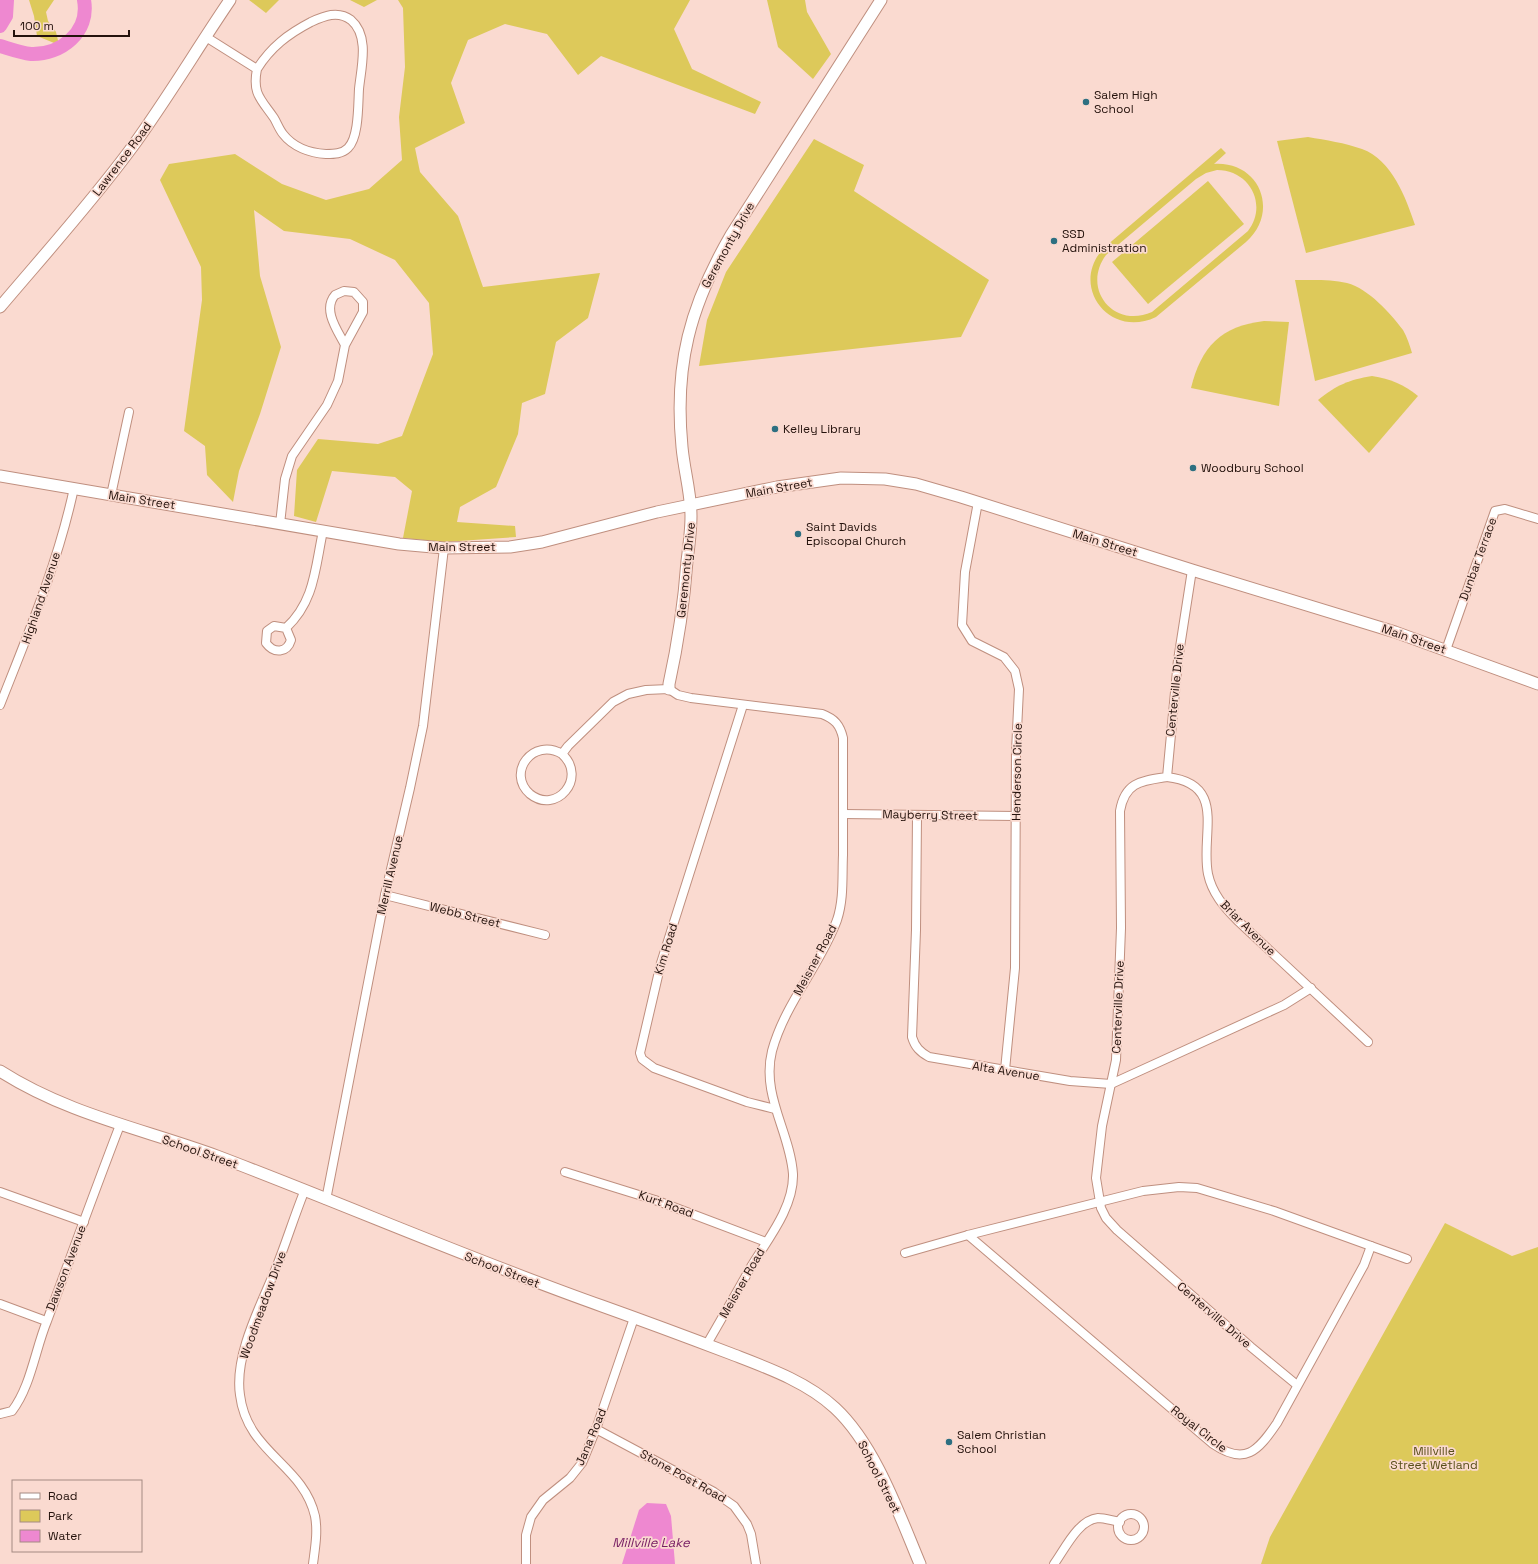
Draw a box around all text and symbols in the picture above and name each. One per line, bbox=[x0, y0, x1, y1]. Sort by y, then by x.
scale bar bbox=[14, 12, 129, 38]
text: 100 m bbox=[20, 18, 54, 34]
place label: Salem High School bbox=[1094, 87, 1158, 117]
marker: Salem High School bbox=[1081, 97, 1091, 107]
street label: Lawrence Road bbox=[89, 119, 155, 199]
street label: Geremonty Drive bbox=[698, 199, 758, 291]
place label: SSD Administration bbox=[1062, 226, 1147, 256]
marker: SSD Administration bbox=[1049, 236, 1059, 246]
place label: Kelley Library bbox=[783, 421, 861, 437]
marker: Kelley Library bbox=[770, 424, 780, 434]
place label: Woodbury School bbox=[1201, 460, 1304, 476]
marker: Woodbury School bbox=[1188, 463, 1198, 473]
street label: Main Street bbox=[744, 474, 814, 502]
street label: Main Street bbox=[107, 487, 177, 513]
street label: Dunbar Terrace bbox=[1456, 515, 1500, 603]
place label: Saint Davids Episcopal Church bbox=[806, 519, 906, 549]
street label: Geremonty Drive bbox=[673, 521, 699, 619]
street label: Main Street bbox=[1070, 526, 1140, 560]
marker: Saint Davids Episcopal Church bbox=[793, 529, 803, 539]
street label: Main Street bbox=[428, 539, 496, 555]
street label: Highland Avenue bbox=[18, 550, 64, 646]
street label: Main Street bbox=[1380, 620, 1448, 658]
street label: Centerville Drive bbox=[1162, 643, 1188, 737]
street label: Henderson Circle bbox=[1008, 723, 1026, 821]
street label: Mayberry Street bbox=[882, 806, 978, 824]
street label: Merrill Avenue bbox=[373, 834, 407, 916]
street label: Briar Avenue bbox=[1217, 897, 1279, 959]
street label: Webb Street bbox=[428, 898, 502, 932]
street label: Kim Road bbox=[651, 921, 681, 977]
street label: Meisner Road bbox=[790, 922, 840, 998]
street label: Centerville Drive bbox=[1108, 960, 1128, 1054]
street label: Alta Avenue bbox=[971, 1058, 1041, 1084]
street label: School Street bbox=[160, 1132, 240, 1172]
street label: Kurt Road bbox=[636, 1187, 696, 1221]
street label: Dawson Avenue bbox=[42, 1223, 90, 1313]
street label: Meisner Road bbox=[716, 1245, 768, 1321]
street label: School Street bbox=[462, 1248, 542, 1292]
street label: Woodmeadow Drive bbox=[236, 1249, 290, 1361]
street label: Centerville Drive bbox=[1174, 1278, 1254, 1352]
street label: Royal Circle bbox=[1168, 1402, 1230, 1456]
street label: Jana Road bbox=[572, 1406, 610, 1468]
place label: Salem Christian School bbox=[957, 1427, 1046, 1457]
marker: Salem Christian School bbox=[944, 1437, 954, 1447]
street label: School Street bbox=[854, 1438, 904, 1516]
park label: Millville Street Wetland bbox=[1390, 1443, 1478, 1473]
street label: Stone Post Road bbox=[637, 1446, 729, 1506]
legend bbox=[12, 1480, 142, 1552]
text: Road bbox=[48, 1488, 77, 1504]
text: Park bbox=[48, 1508, 73, 1524]
text: Water bbox=[48, 1528, 82, 1544]
water label: Millville Lake bbox=[612, 1534, 691, 1551]

